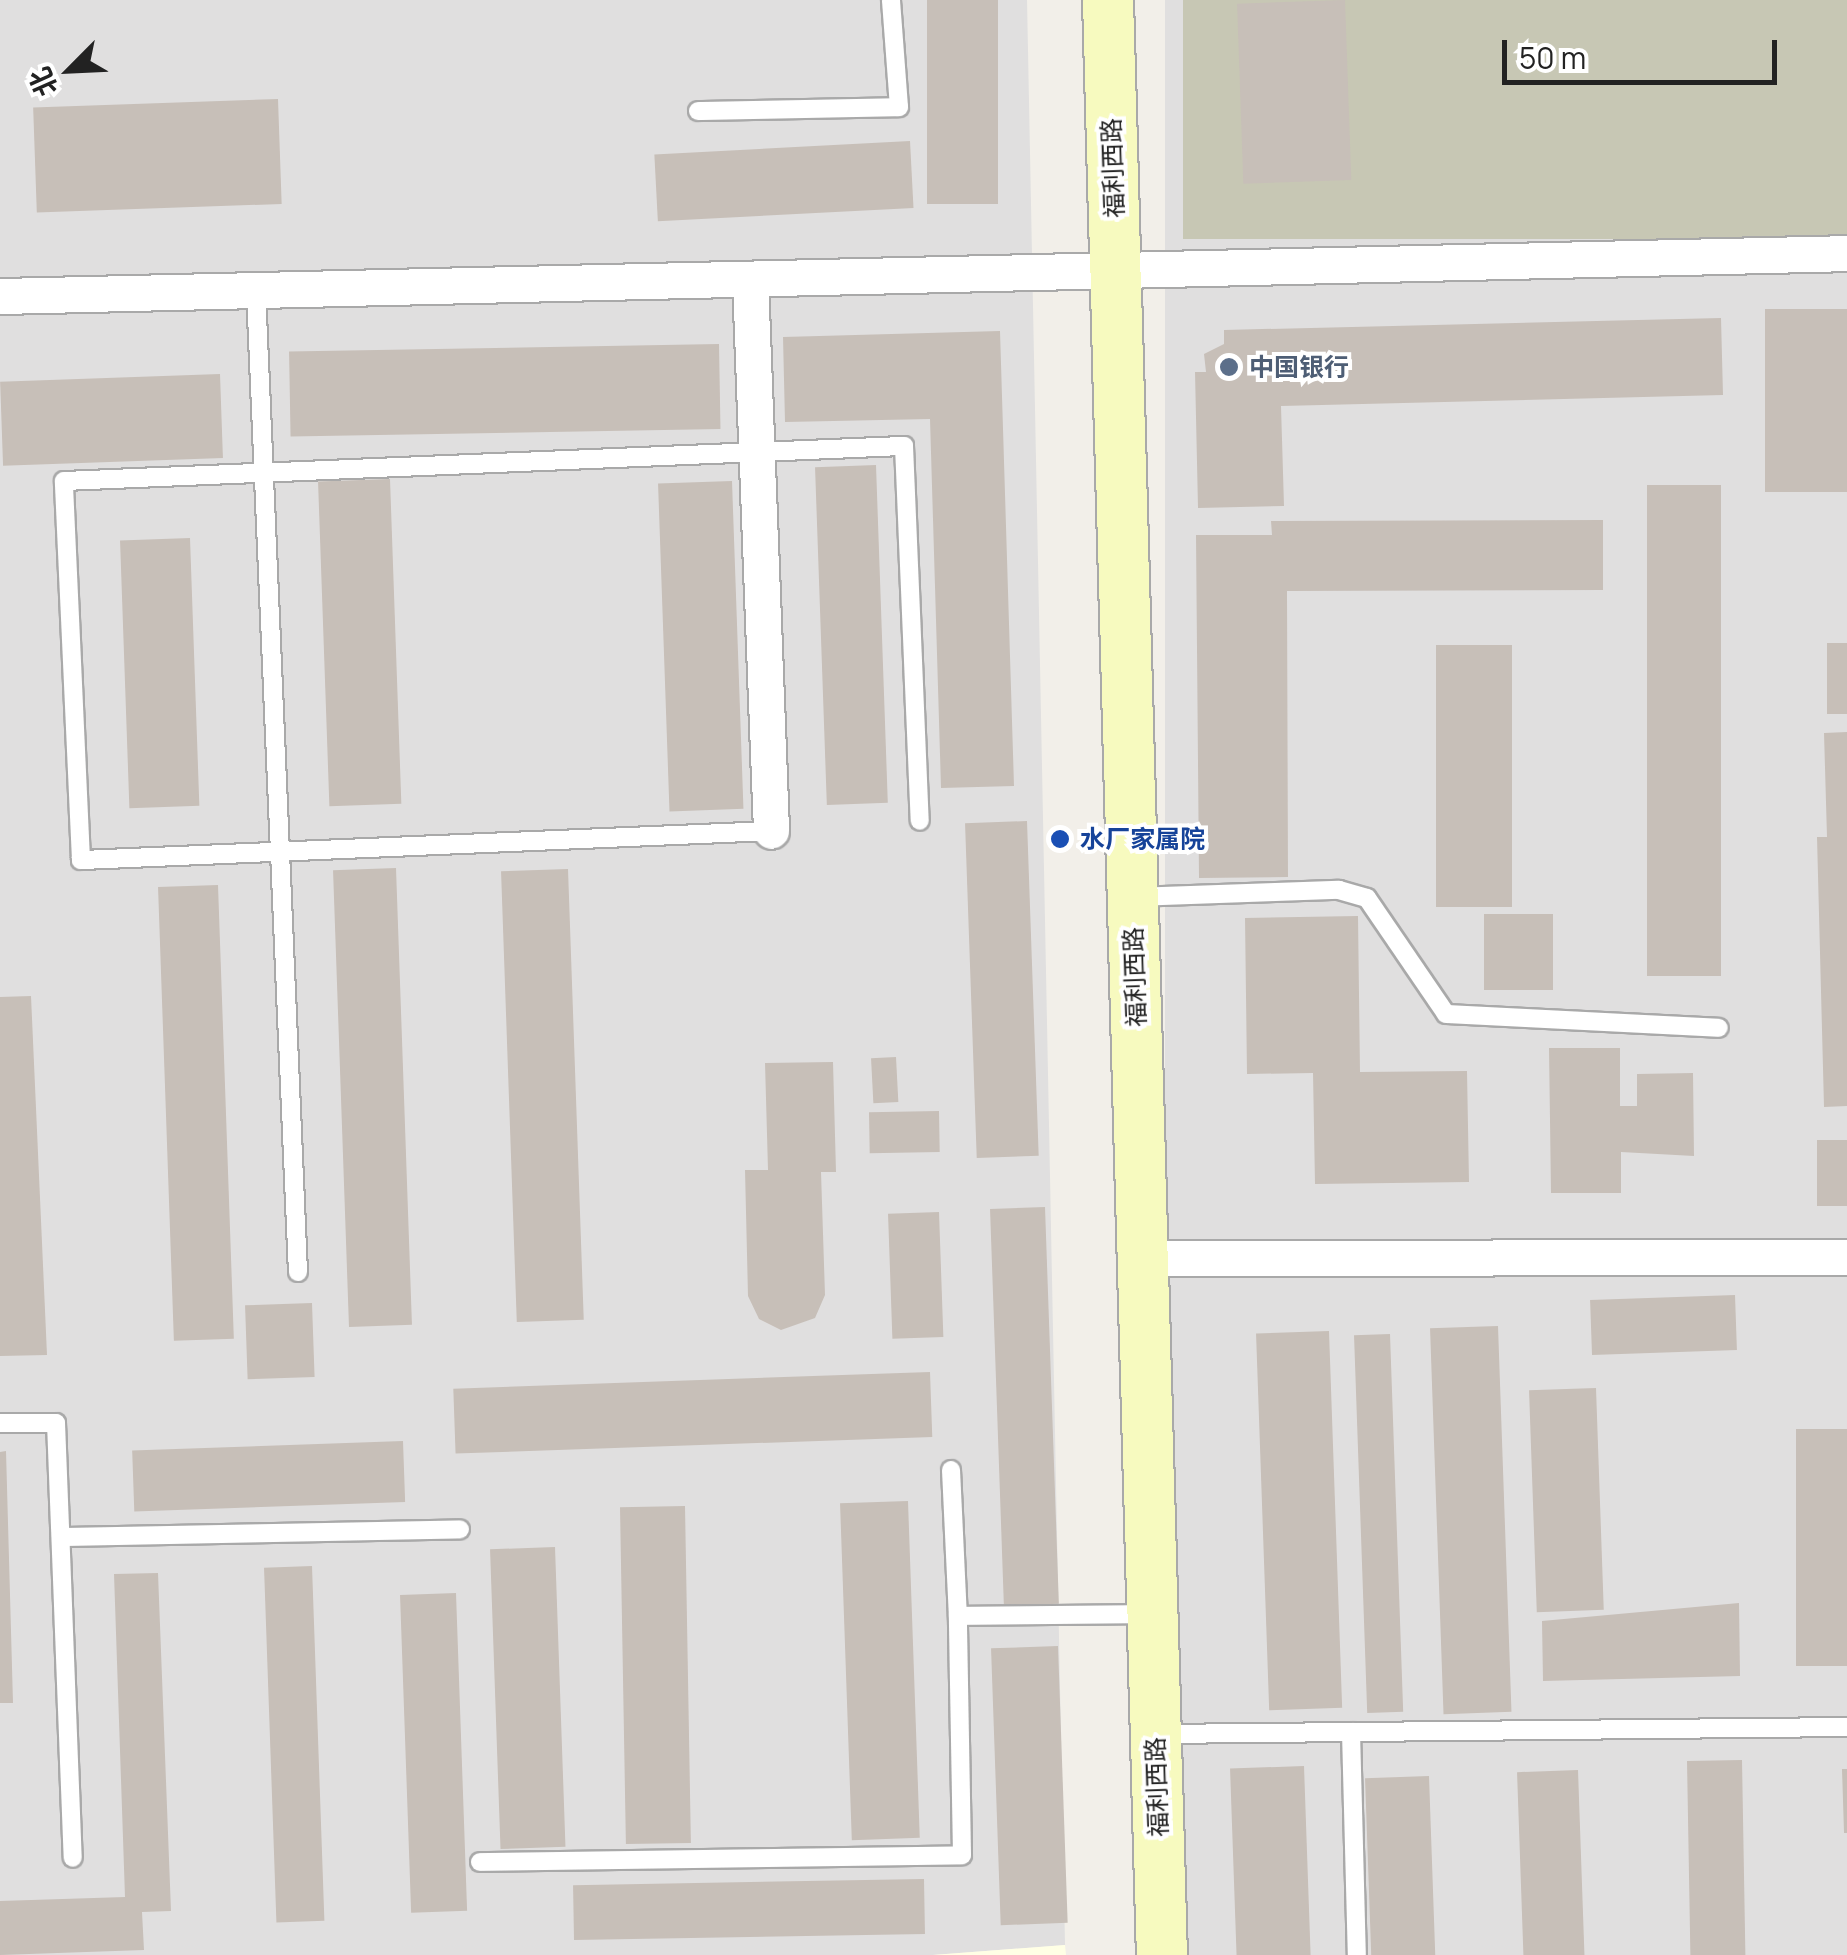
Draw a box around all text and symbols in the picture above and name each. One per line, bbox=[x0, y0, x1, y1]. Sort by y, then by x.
north arrow bbox=[20, 20, 120, 120]
scale bar bbox=[1507, 20, 1782, 82]
text: 50 m bbox=[1519, 37, 1586, 78]
text: 北 bbox=[20, 62, 66, 103]
street label: 福利西路 bbox=[1096, 118, 1130, 218]
place label: 中国银行 bbox=[1249, 352, 1349, 382]
marker: 中国银行 bbox=[1218, 356, 1240, 378]
place label: 水厂家属院 bbox=[1080, 824, 1205, 854]
marker: 水厂家属院 bbox=[1049, 828, 1071, 850]
street label: 福利西路 bbox=[1118, 927, 1152, 1027]
street label: 福利西路 bbox=[1140, 1737, 1174, 1837]

